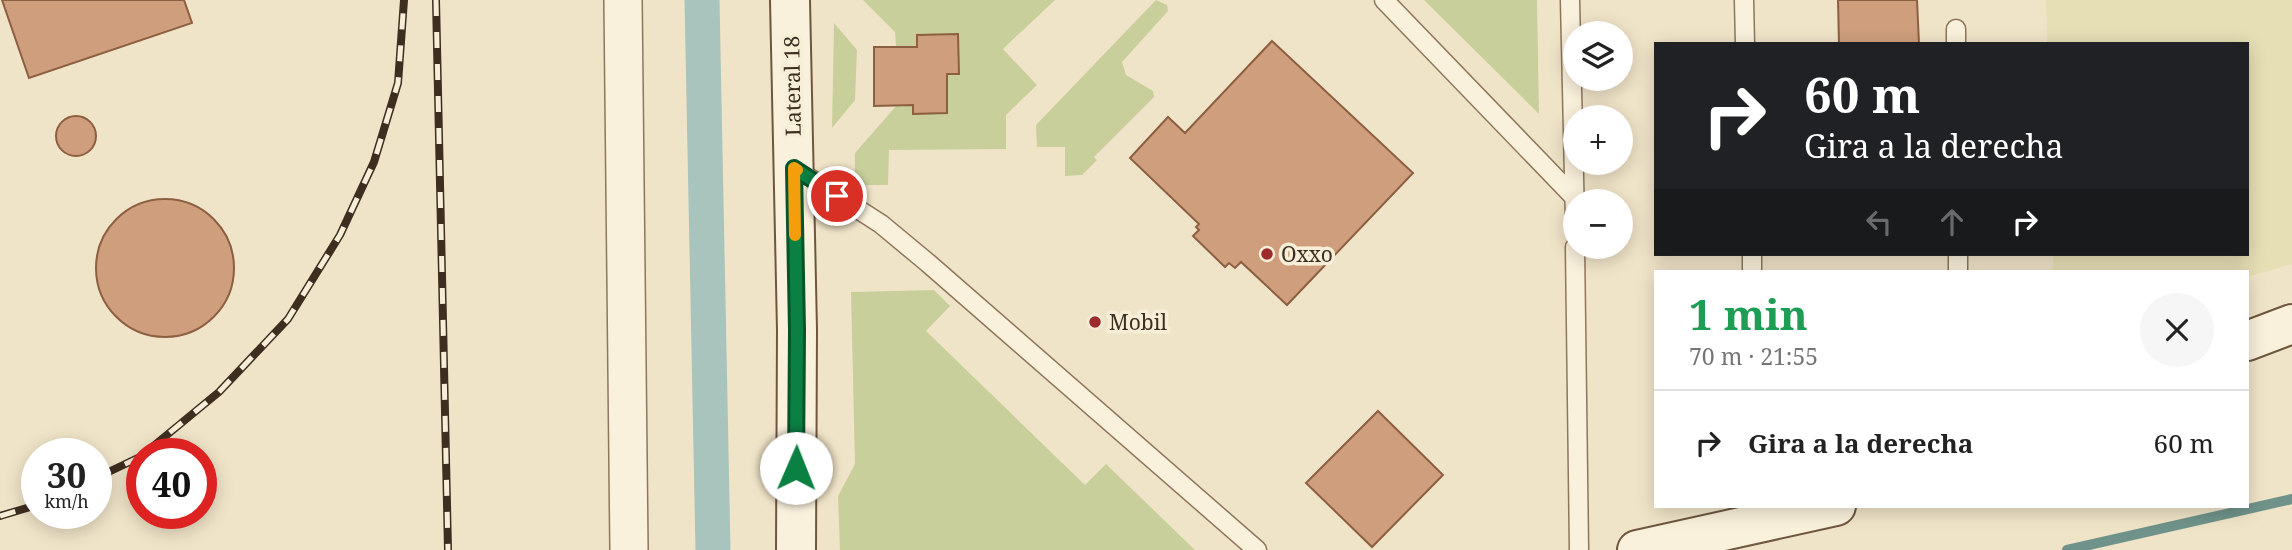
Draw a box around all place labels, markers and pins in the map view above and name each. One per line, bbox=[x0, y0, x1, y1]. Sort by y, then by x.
pin bbox=[807, 166, 867, 226]
place label: Oxxo bbox=[1281, 240, 1333, 268]
marker: Oxxo bbox=[1259, 246, 1275, 262]
place label: Mobil bbox=[1109, 308, 1167, 336]
marker: Mobil bbox=[1087, 314, 1103, 330]

